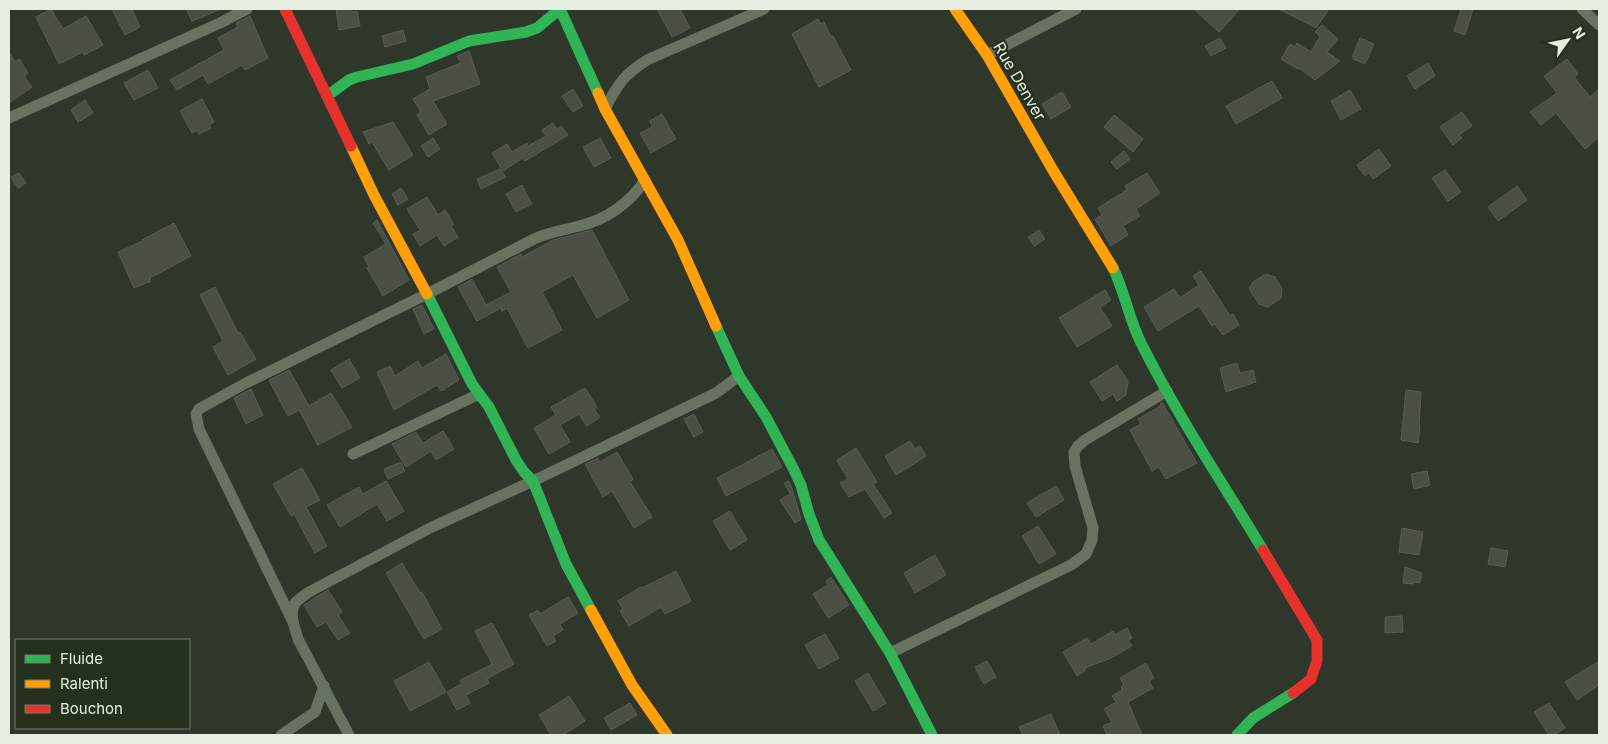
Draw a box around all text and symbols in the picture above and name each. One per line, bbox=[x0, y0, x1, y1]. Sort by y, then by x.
north arrow bbox=[1543, 15, 1593, 65]
text: N bbox=[1569, 24, 1589, 42]
street label: Rue Denver bbox=[989, 38, 1051, 124]
legend bbox=[15, 639, 190, 729]
text: Fluide bbox=[60, 649, 103, 668]
text: Ralenti bbox=[60, 674, 108, 693]
text: Bouchon bbox=[60, 699, 123, 718]

